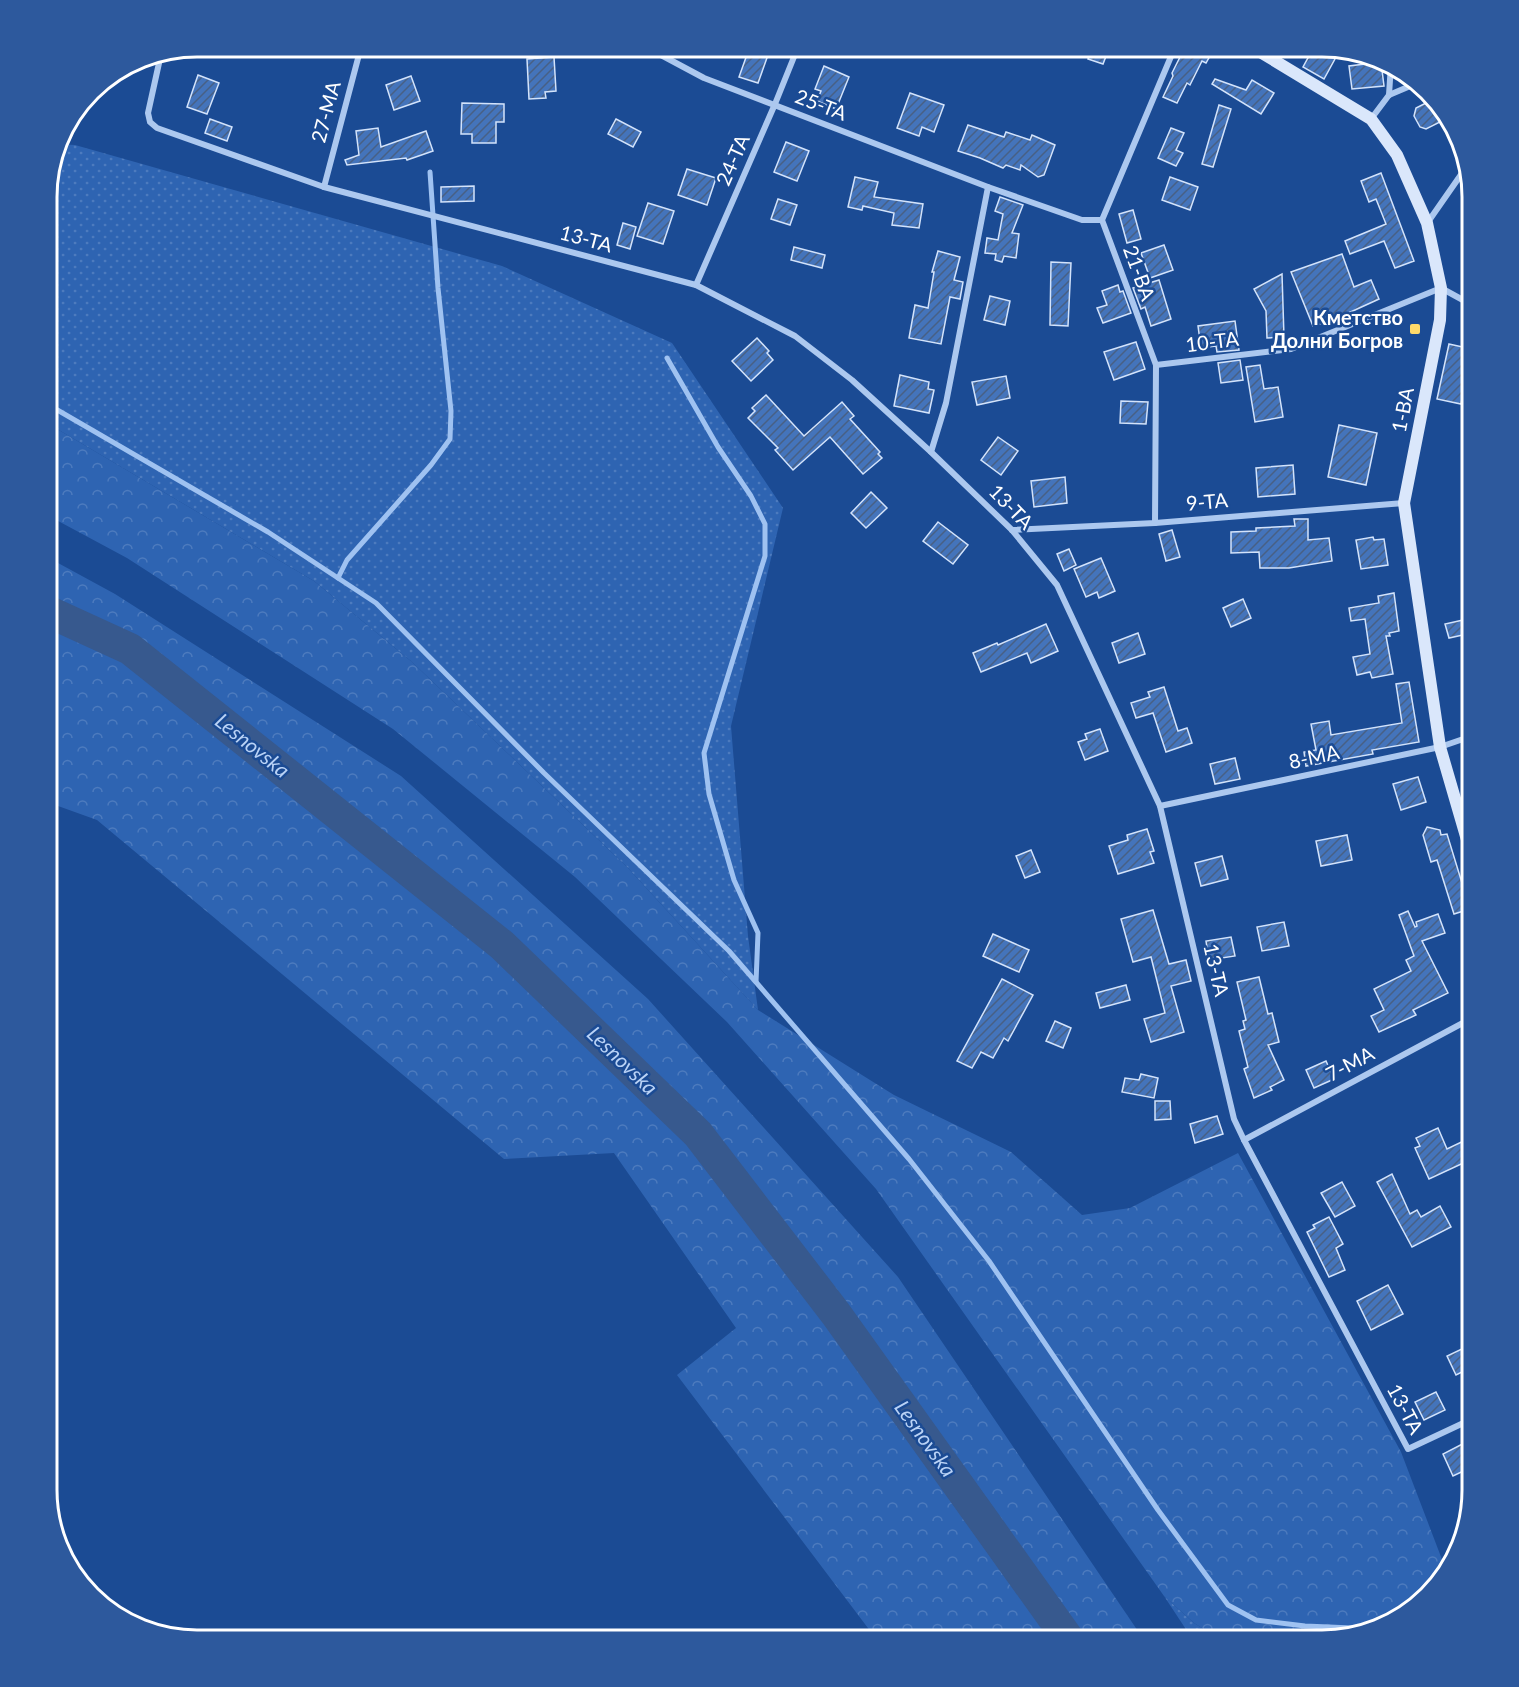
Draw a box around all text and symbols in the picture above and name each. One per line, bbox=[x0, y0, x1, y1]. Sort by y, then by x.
street label: 27-МА bbox=[305, 78, 345, 145]
street label: 25-ТА bbox=[792, 83, 851, 125]
street label: 24-ТА bbox=[710, 130, 754, 189]
street label: 13-ТА bbox=[557, 220, 616, 257]
street label: 21-ВА bbox=[1119, 242, 1161, 304]
place label: Кметство Долни Богров bbox=[1271, 305, 1403, 352]
marker: Кметство Долни Богров bbox=[1408, 322, 1422, 336]
street label: 10-ТА bbox=[1184, 326, 1240, 356]
street label: 1-ВА bbox=[1386, 385, 1418, 434]
street label: 13-ТА bbox=[985, 479, 1039, 534]
street label: 9-ТА bbox=[1185, 487, 1229, 515]
water label: Lesnovska bbox=[211, 707, 295, 782]
street label: 8-МА bbox=[1286, 739, 1342, 773]
street label: 13-ТА bbox=[1199, 941, 1235, 999]
water label: Lesnovska bbox=[583, 1020, 663, 1099]
street label: 7-МА bbox=[1321, 1040, 1378, 1086]
street label: 13-ТА bbox=[1383, 1379, 1429, 1438]
water label: Lesnovska bbox=[890, 1395, 962, 1481]

